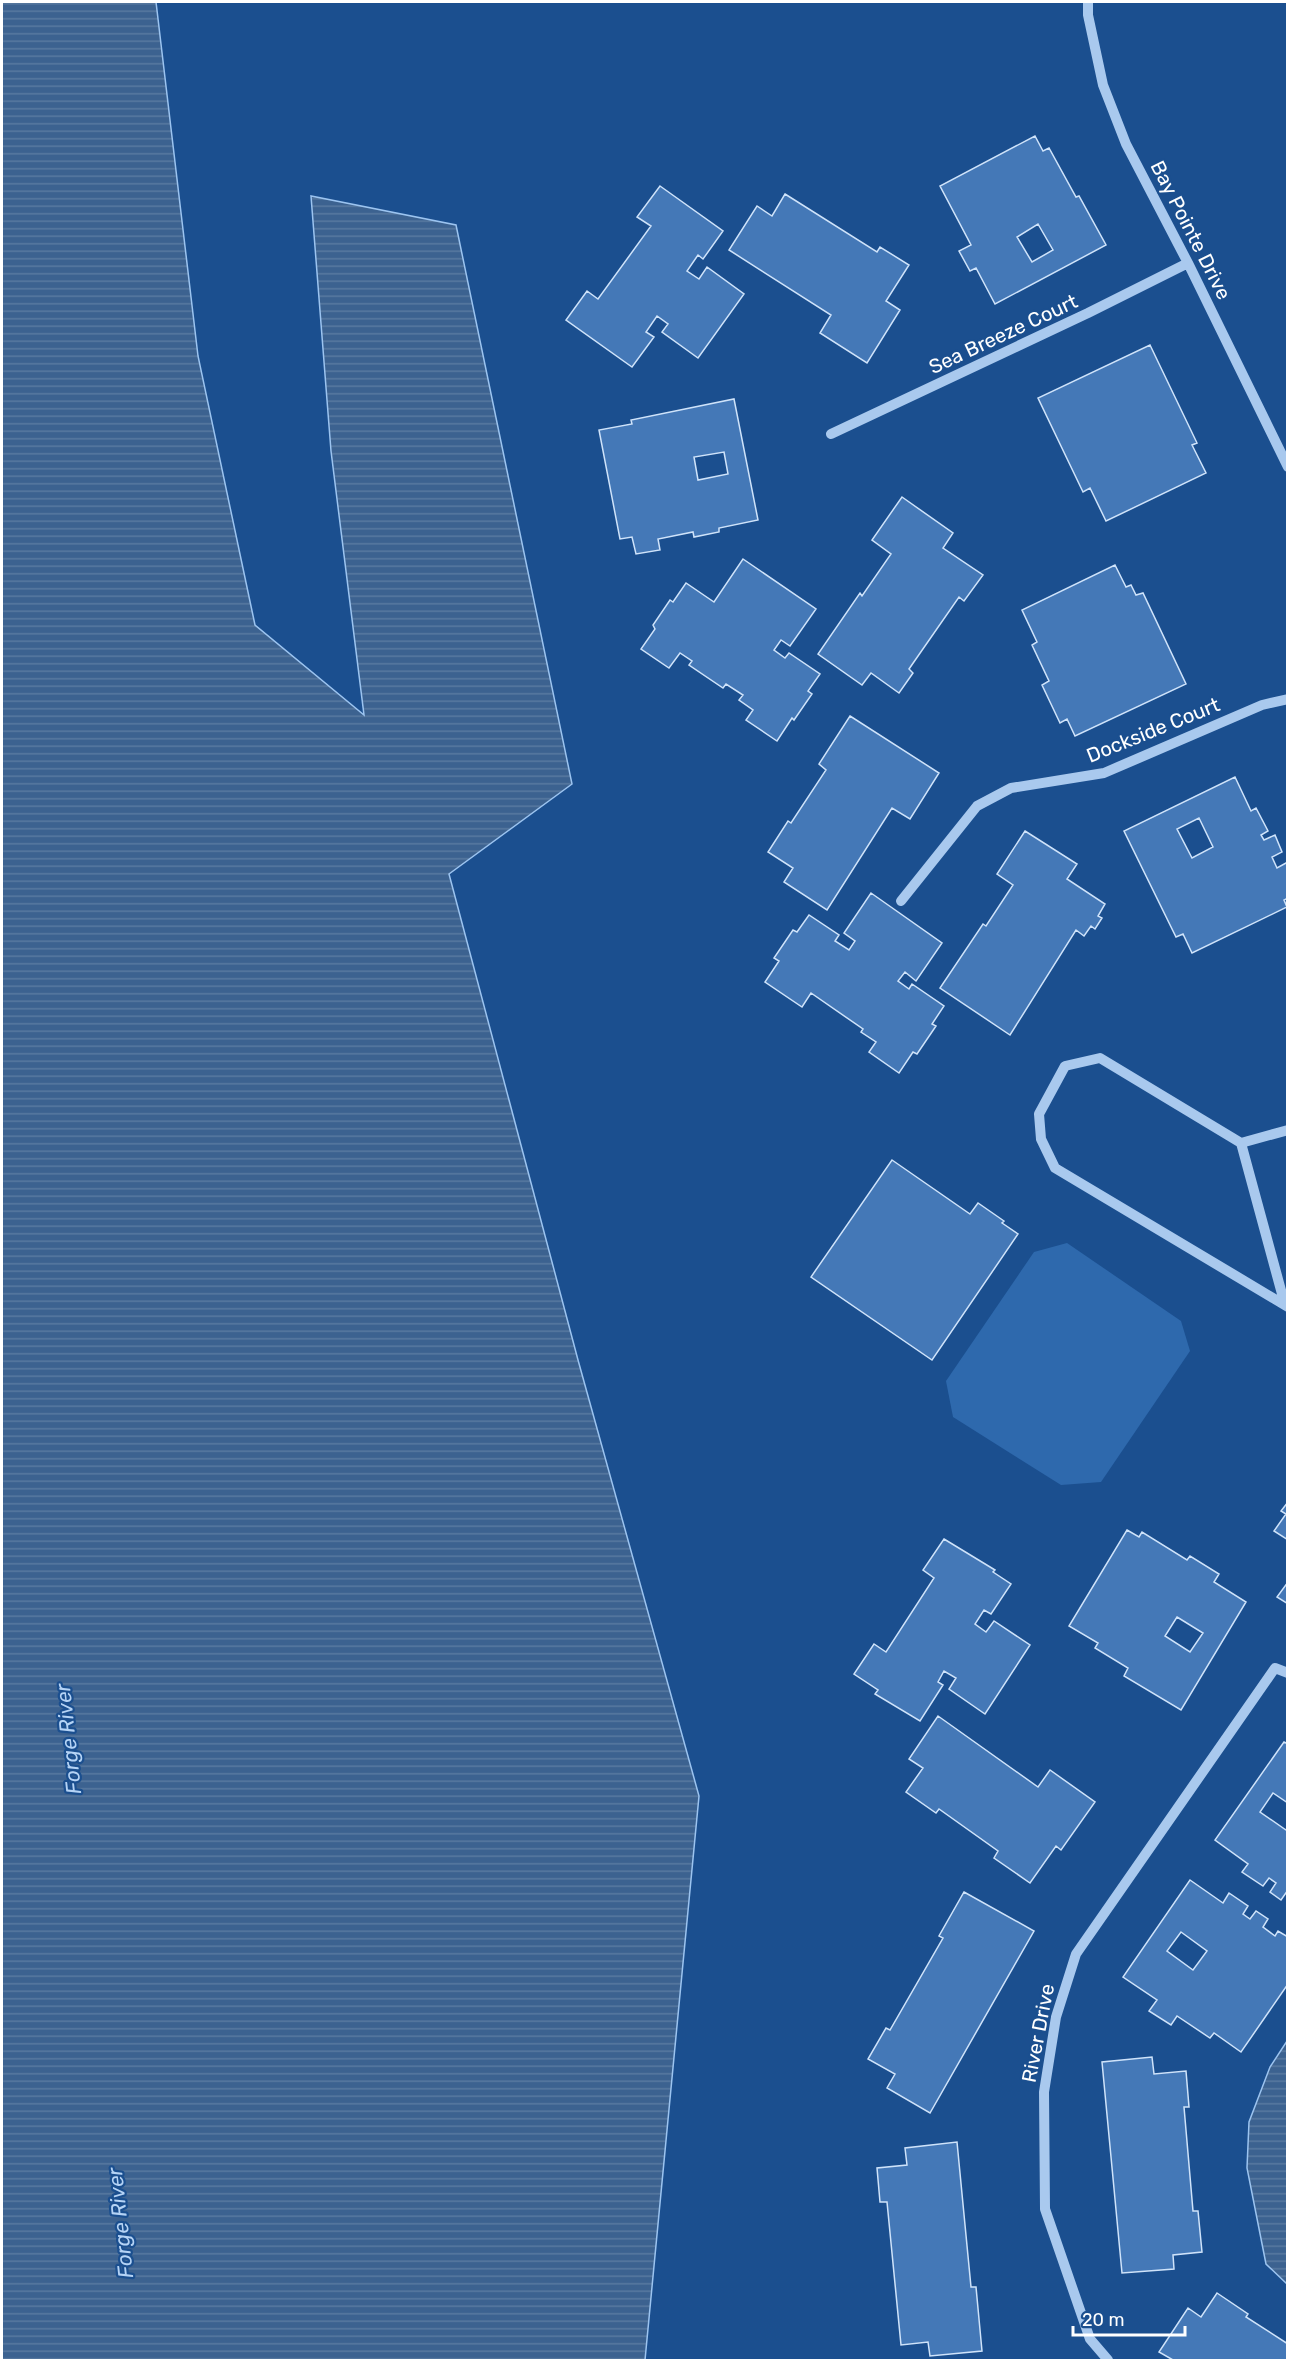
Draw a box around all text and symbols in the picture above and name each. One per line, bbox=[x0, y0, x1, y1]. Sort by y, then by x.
street label: Bay Pointe Drive bbox=[1146, 157, 1236, 303]
street label: Sea Breeze Court bbox=[925, 289, 1081, 379]
street label: Dockside Court bbox=[1083, 692, 1223, 768]
water label: Forge River bbox=[50, 1681, 86, 1796]
street label: River Drive bbox=[1017, 1982, 1059, 2084]
water label: Forge River bbox=[102, 2165, 138, 2280]
scale bar bbox=[1073, 2299, 1186, 2337]
text: 20 m bbox=[1082, 2309, 1124, 2331]

